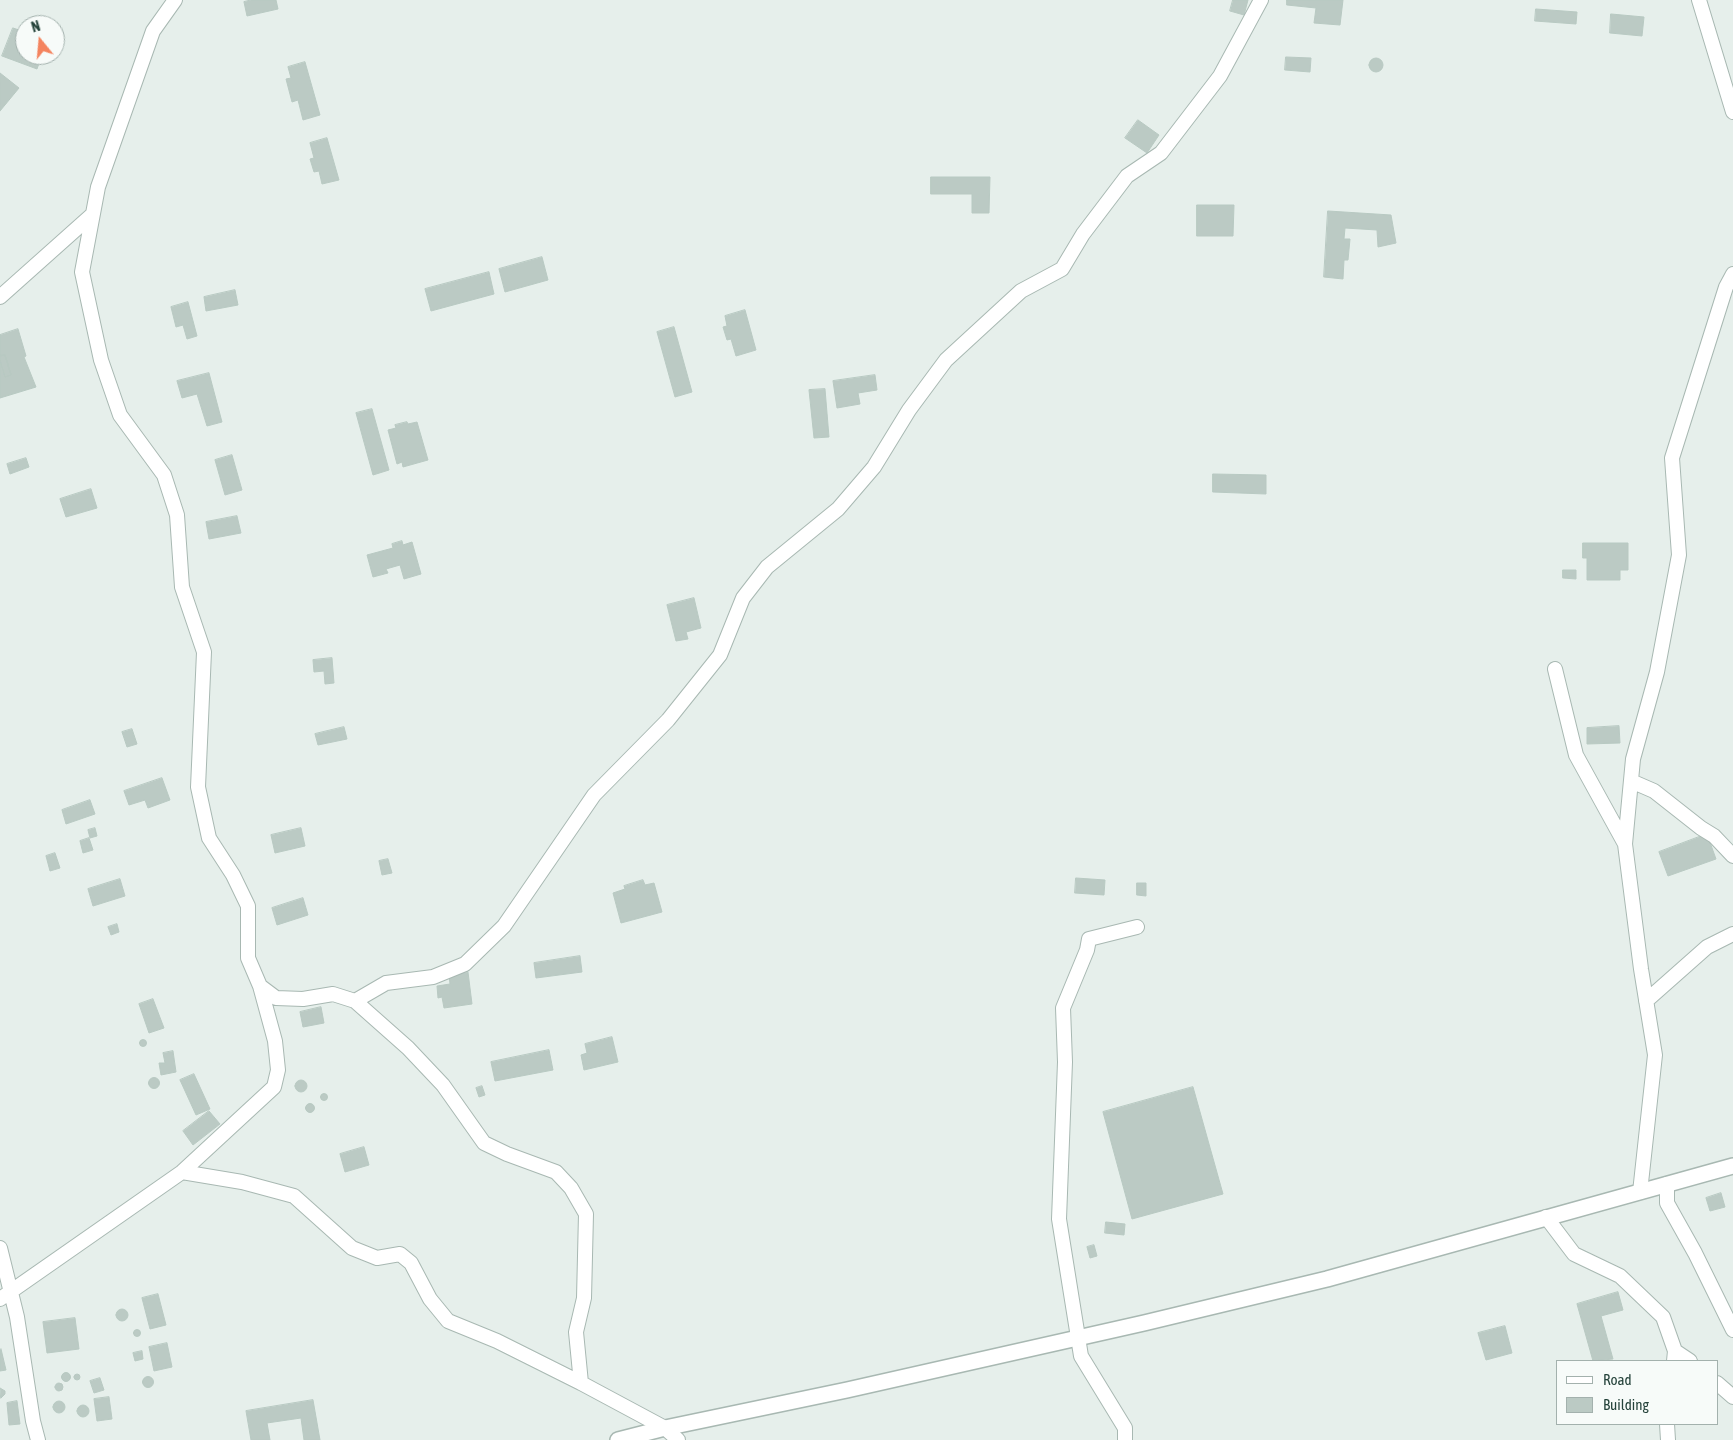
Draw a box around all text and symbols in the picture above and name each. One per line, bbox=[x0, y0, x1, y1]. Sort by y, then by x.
north arrow bbox=[15, 15, 65, 65]
text: N bbox=[30, 18, 42, 35]
legend bbox=[1556, 1360, 1718, 1425]
text: Road bbox=[1603, 1371, 1632, 1388]
text: Building bbox=[1603, 1396, 1649, 1413]

